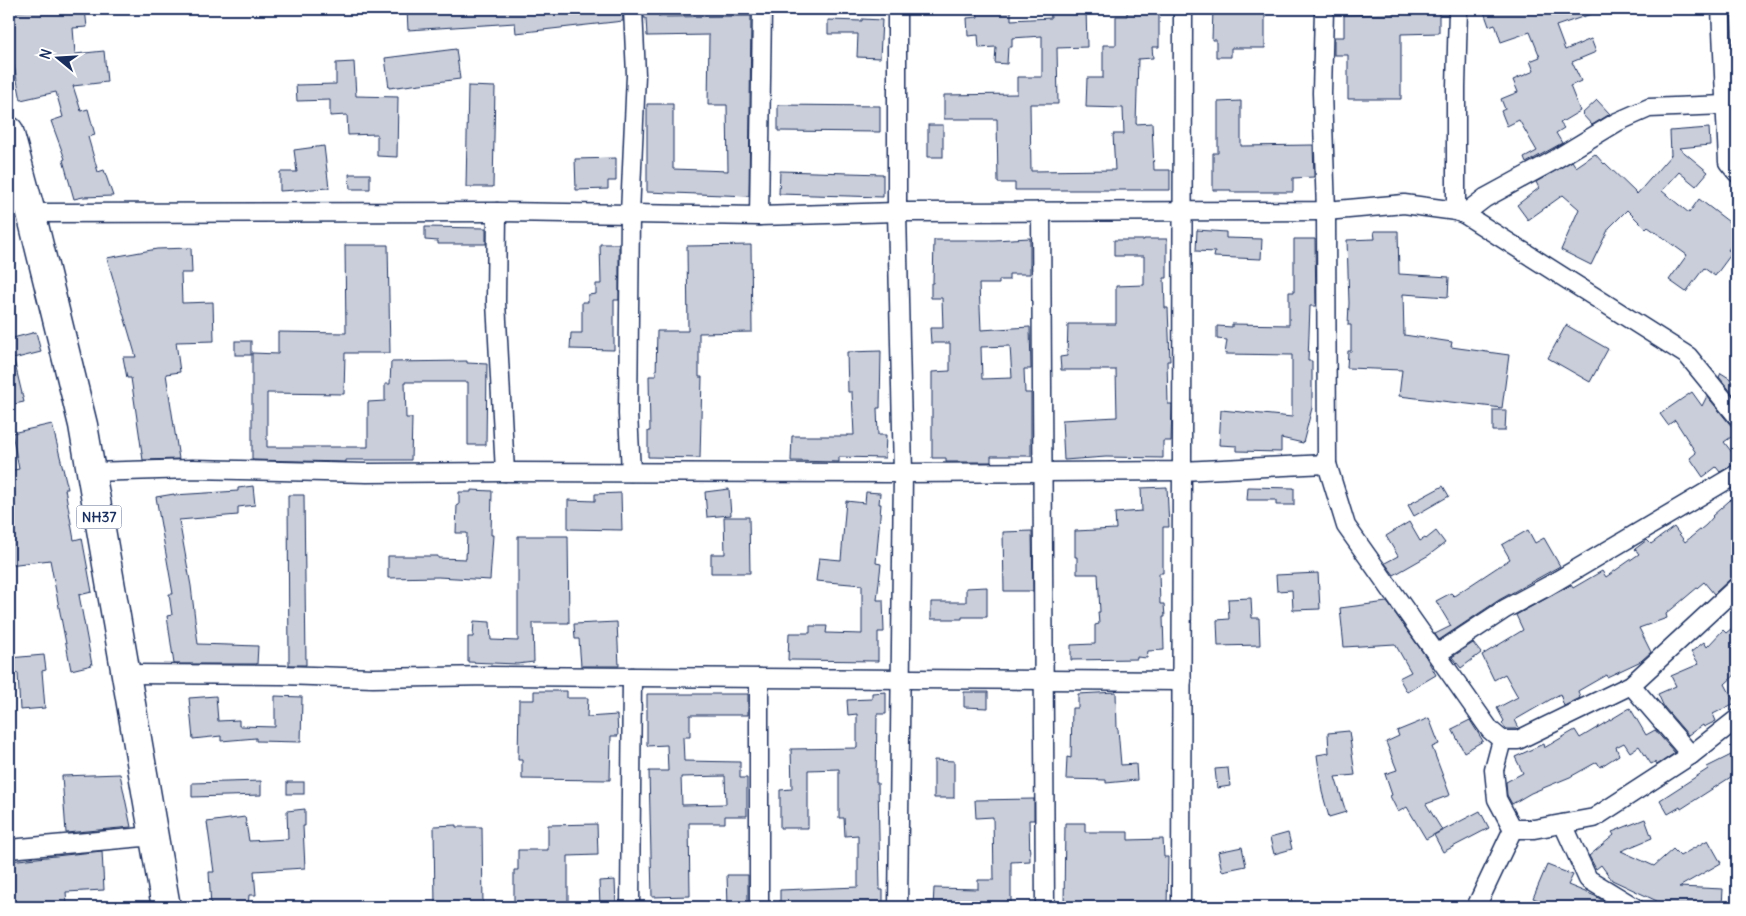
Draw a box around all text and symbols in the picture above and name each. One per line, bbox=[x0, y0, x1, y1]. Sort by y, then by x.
north arrow bbox=[32, 32, 82, 82]
text: N bbox=[36, 47, 56, 61]
road number: NH37 bbox=[76, 506, 122, 528]

